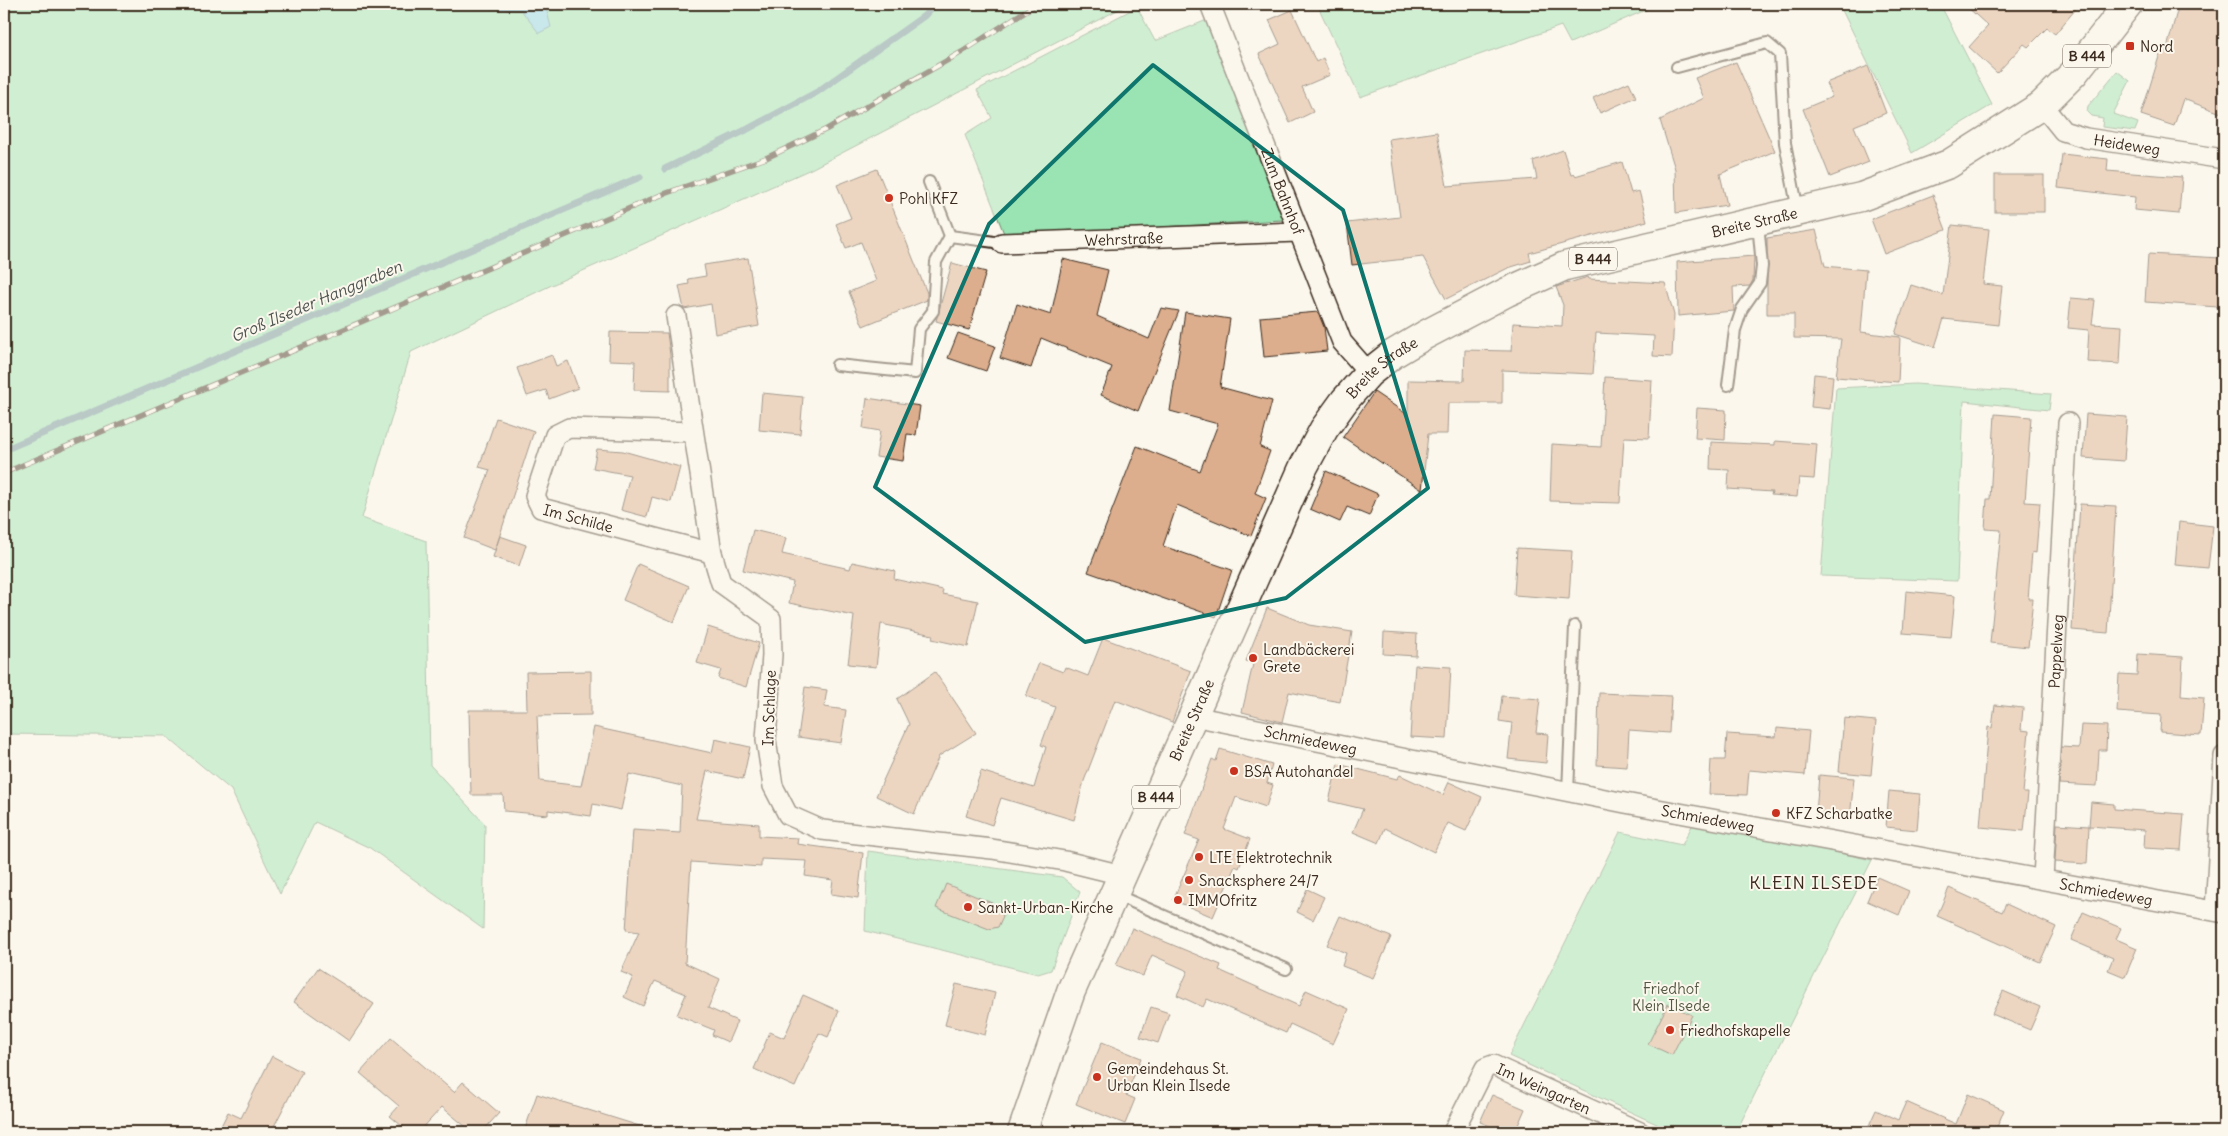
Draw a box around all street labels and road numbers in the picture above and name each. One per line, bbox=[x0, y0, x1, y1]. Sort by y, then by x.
road number: B 444 bbox=[2063, 44, 2111, 68]
street label: Heideweg bbox=[2092, 130, 2162, 159]
street label: Zum Bahnhof bbox=[1258, 145, 1309, 238]
street label: Breite Straße bbox=[1710, 203, 1799, 241]
street label: Wehrstraße bbox=[1084, 228, 1164, 249]
road number: B 444 bbox=[1569, 248, 1617, 270]
street label: Breite Straße bbox=[1342, 332, 1421, 402]
street label: Im Schilde bbox=[541, 500, 615, 536]
street label: Pappelweg bbox=[2044, 614, 2067, 689]
street label: Im Schlage bbox=[758, 670, 780, 746]
street label: Breite Straße bbox=[1165, 676, 1218, 764]
street label: Schmiedeweg bbox=[1263, 721, 1359, 758]
road number: B 444 bbox=[1132, 786, 1180, 809]
street label: Schmiedeweg bbox=[1660, 800, 1756, 836]
street label: Schmiedeweg bbox=[2058, 874, 2154, 909]
street label: Im Weingarten bbox=[1494, 1059, 1594, 1118]

